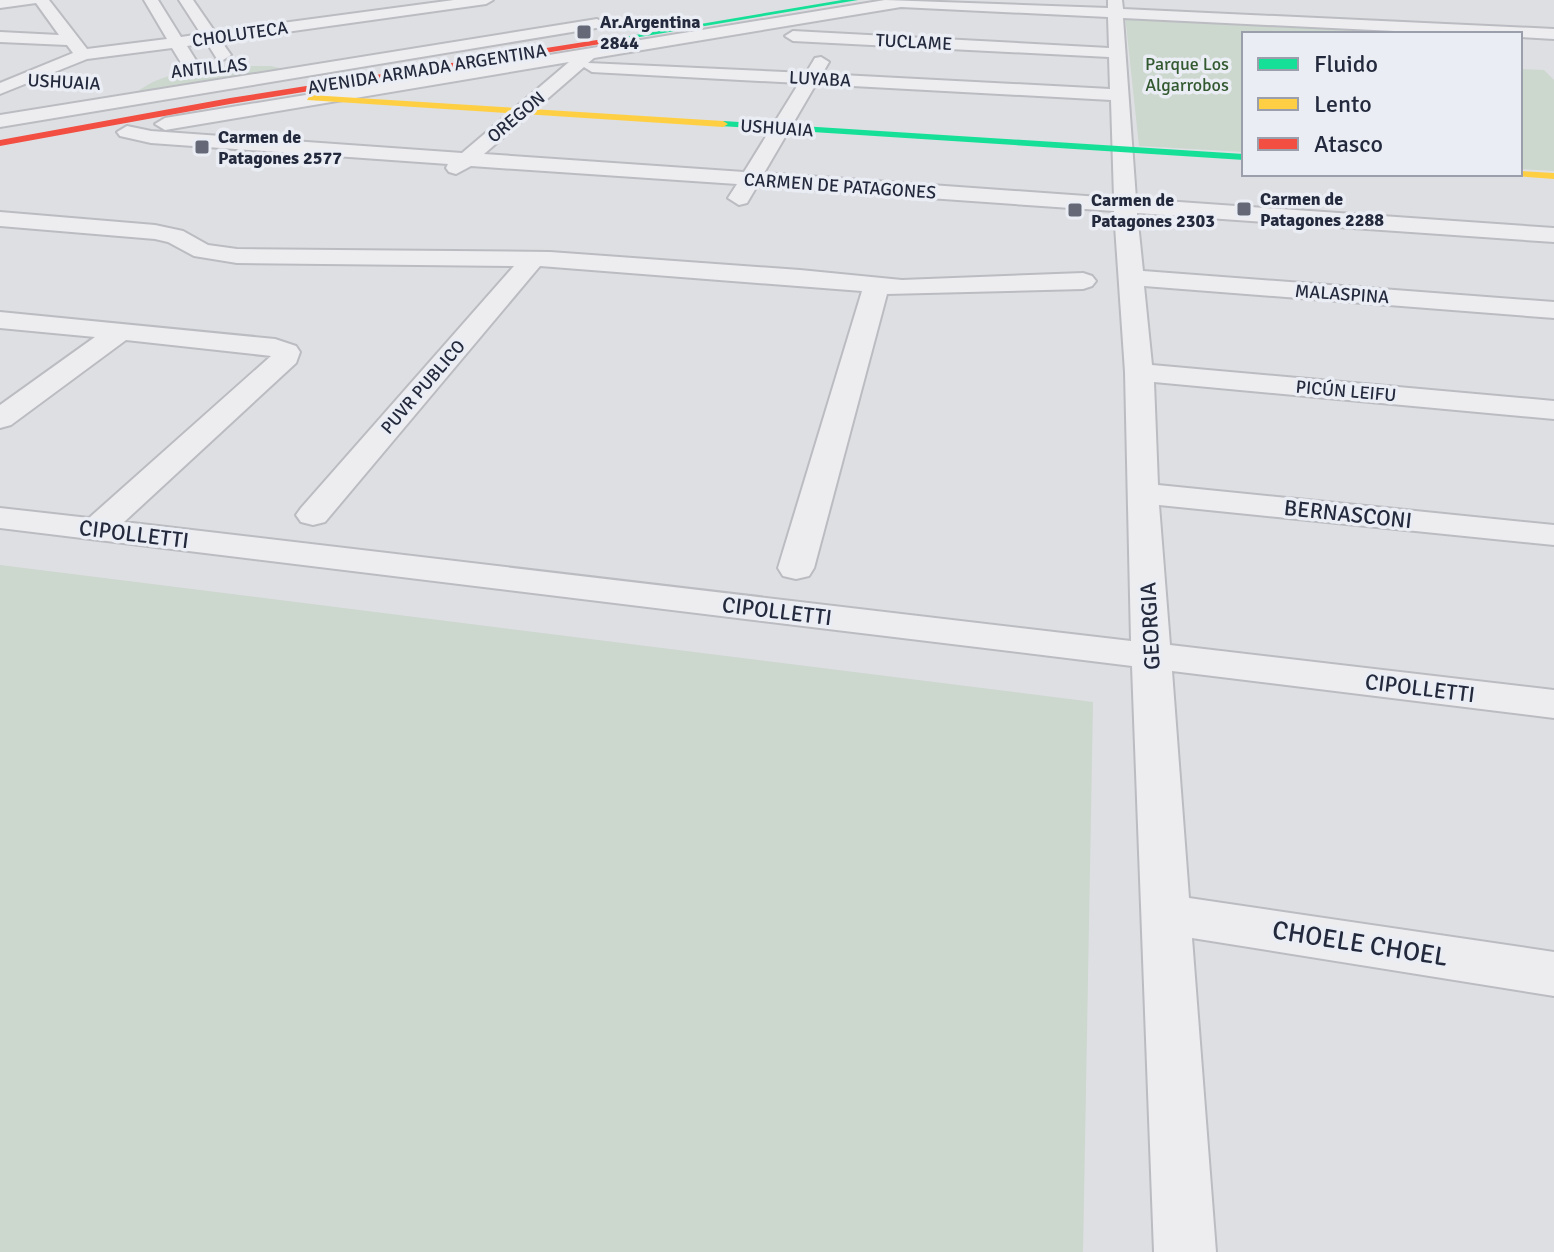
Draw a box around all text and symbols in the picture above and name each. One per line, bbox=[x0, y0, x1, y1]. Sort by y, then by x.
place label: Ar.Argentina 2844 bbox=[600, 11, 701, 54]
street label: CHOLUTECA bbox=[191, 16, 289, 52]
marker: Ar.Argentina 2844 bbox=[575, 23, 593, 41]
street label: TUCLAME bbox=[875, 29, 953, 55]
legend bbox=[1242, 32, 1522, 176]
street label: AVENIDA ARMADA ARGENTINA bbox=[306, 39, 548, 99]
text: Fluido bbox=[1314, 49, 1378, 79]
street label: ANTILLAS bbox=[170, 53, 248, 83]
park label: Parque Los Algarrobos bbox=[1145, 53, 1229, 96]
street label: LUYABA bbox=[788, 66, 852, 92]
street label: USHUAIA bbox=[27, 69, 101, 95]
street label: OREGON bbox=[483, 87, 549, 147]
text: Lento bbox=[1314, 89, 1372, 119]
street label: USHUAIA bbox=[740, 114, 814, 142]
place label: Carmen de Patagones 2577 bbox=[218, 126, 342, 169]
text: Atasco bbox=[1314, 129, 1383, 159]
marker: Carmen de Patagones 2577 bbox=[193, 138, 211, 156]
street label: CARMEN DE PATAGONES bbox=[743, 168, 937, 204]
place label: Carmen de Patagones 2288 bbox=[1260, 188, 1384, 231]
place label: Carmen de Patagones 2303 bbox=[1091, 189, 1215, 232]
marker: Carmen de Patagones 2288 bbox=[1235, 200, 1253, 218]
marker: Carmen de Patagones 2303 bbox=[1066, 201, 1084, 219]
street label: MALASPINA bbox=[1294, 280, 1390, 308]
street label: PUVR PUBLICO bbox=[376, 335, 470, 439]
street label: PICÚN LEIFU bbox=[1295, 376, 1397, 406]
street label: BERNASCONI bbox=[1283, 494, 1413, 534]
street label: CIPOLLETTI bbox=[78, 514, 190, 554]
street label: GEORGIA bbox=[1134, 581, 1166, 671]
street label: CIPOLLETTI bbox=[721, 591, 833, 631]
street label: CIPOLLETTI bbox=[1364, 668, 1476, 708]
street label: CHOELE CHOEL bbox=[1270, 914, 1450, 974]

